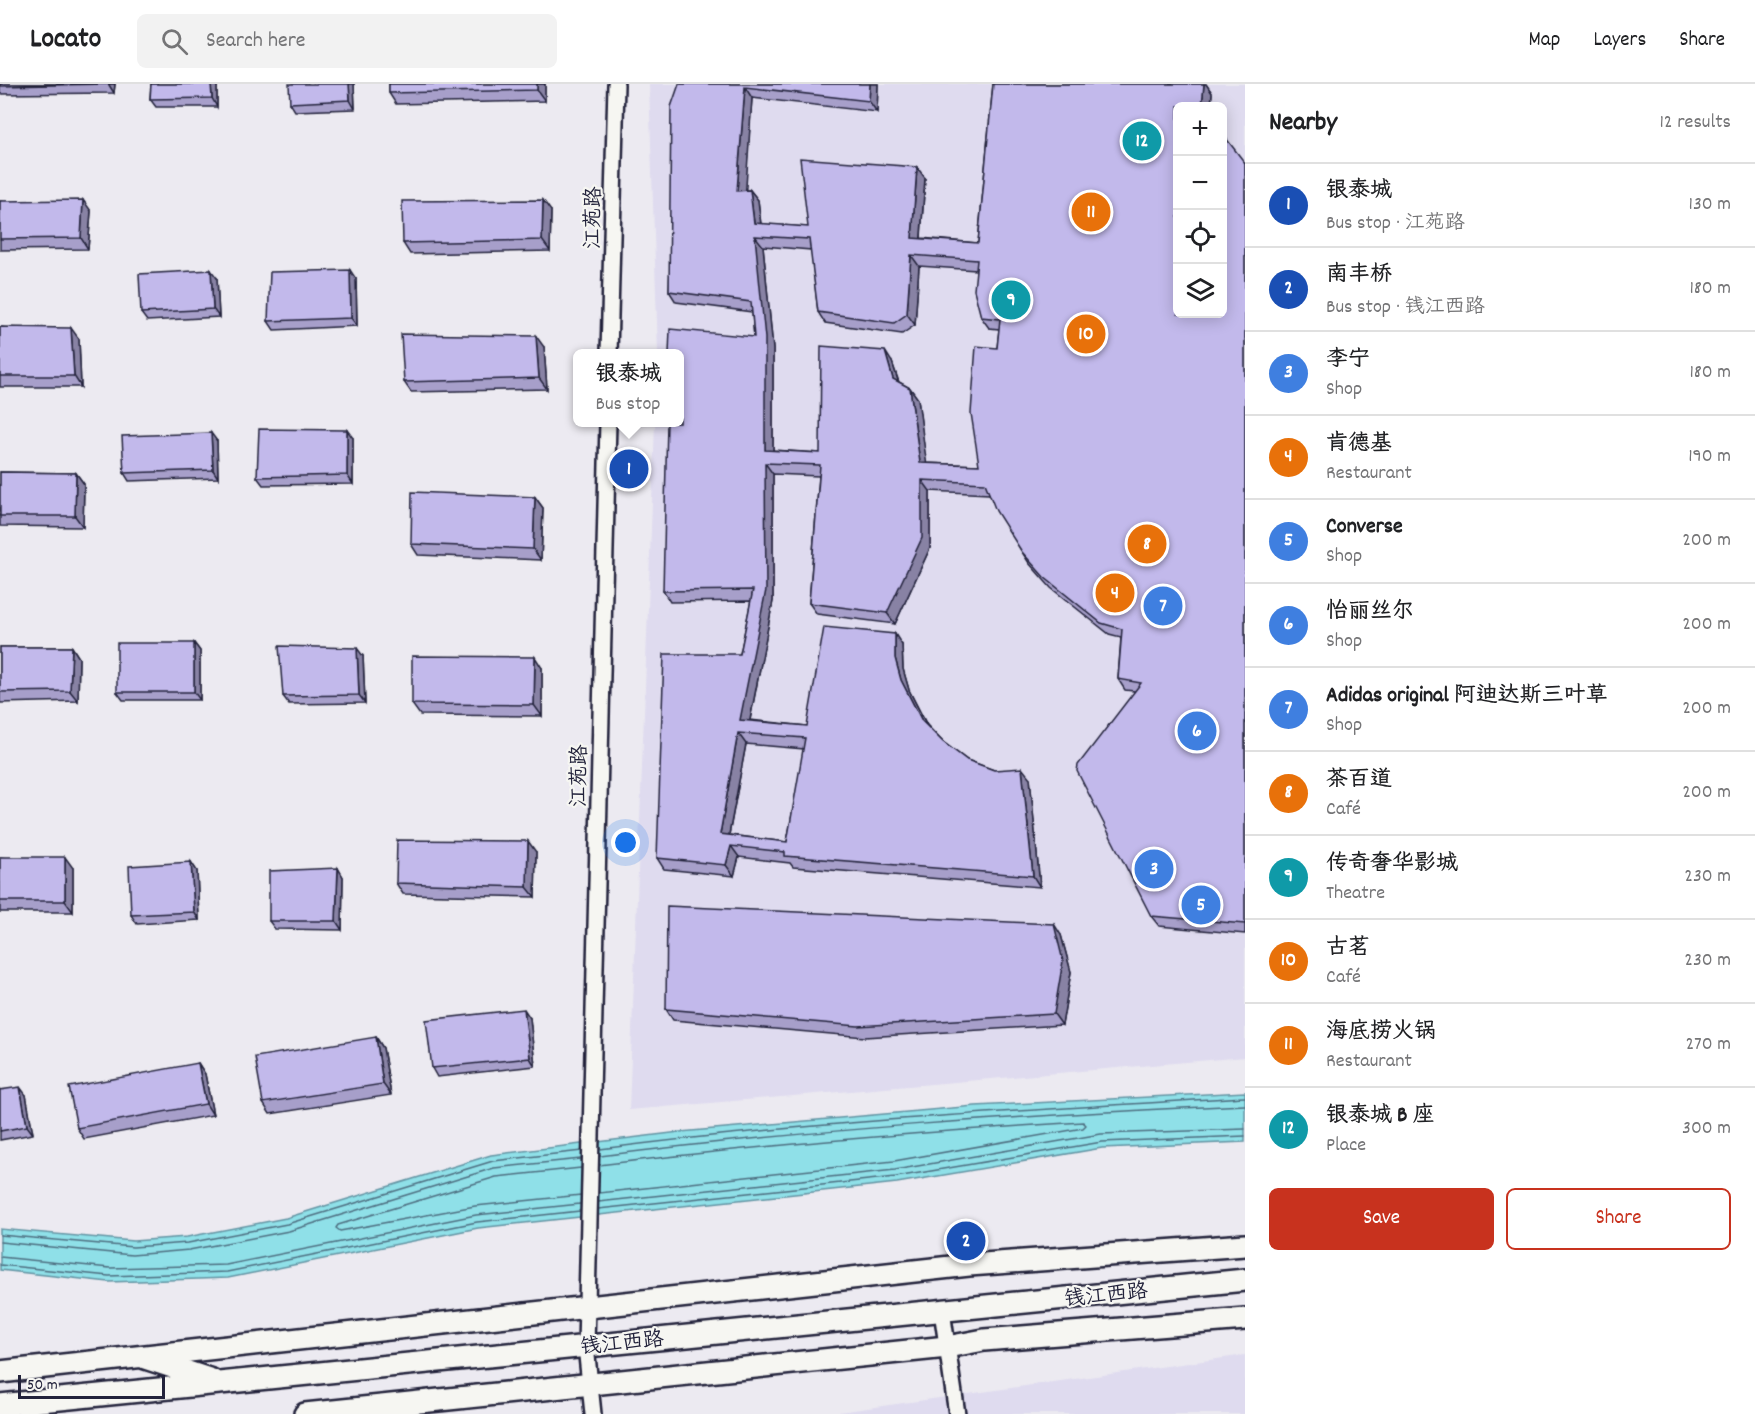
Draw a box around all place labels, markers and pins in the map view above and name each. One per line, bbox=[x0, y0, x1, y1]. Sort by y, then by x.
pin: 12 bbox=[1122, 118, 1162, 164]
pin: 11 bbox=[1072, 190, 1110, 234]
pin: 9 bbox=[992, 278, 1030, 322]
pin: 10 bbox=[1066, 312, 1106, 356]
pin: 1 bbox=[610, 446, 648, 492]
pin: 8 bbox=[1128, 522, 1166, 566]
pin: 4 bbox=[1096, 570, 1134, 616]
pin: 7 bbox=[1144, 584, 1182, 628]
pin: 6 bbox=[1178, 708, 1216, 754]
pin: 3 bbox=[1134, 846, 1174, 892]
pin: 5 bbox=[1182, 882, 1220, 928]
pin: 2 bbox=[946, 1218, 986, 1264]

